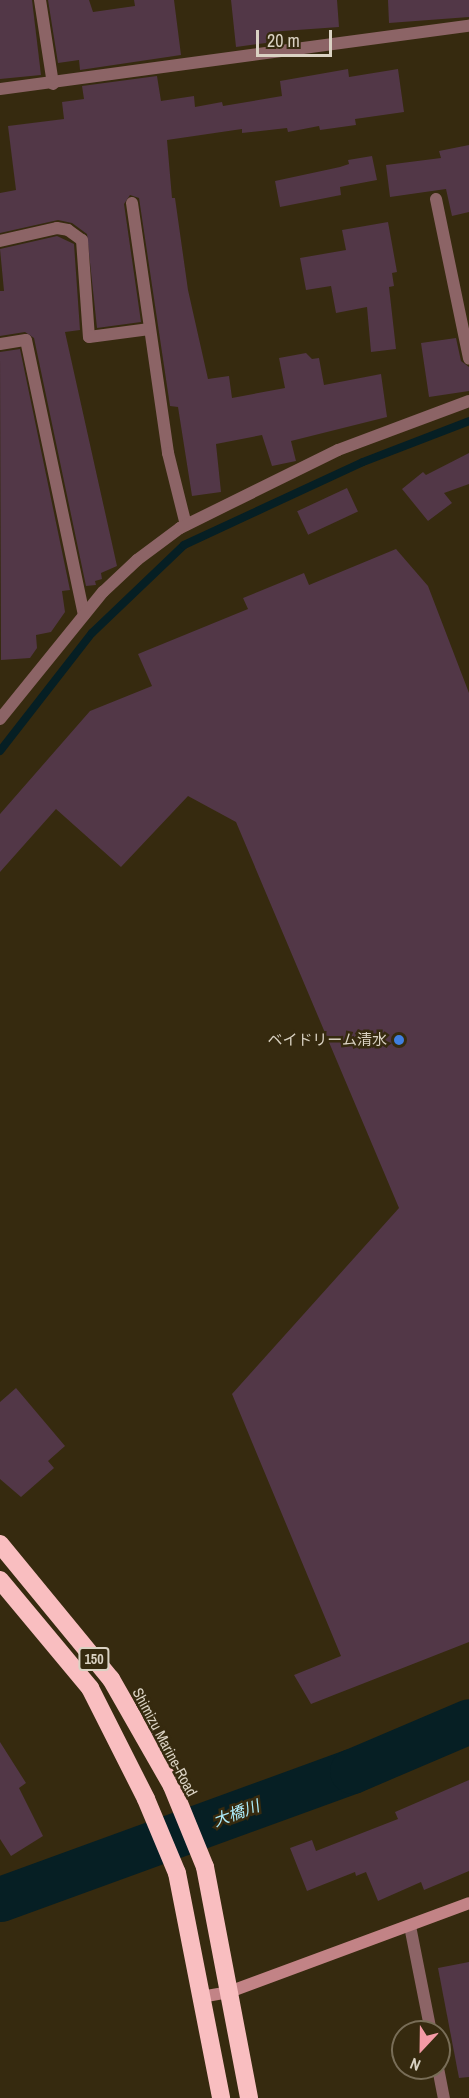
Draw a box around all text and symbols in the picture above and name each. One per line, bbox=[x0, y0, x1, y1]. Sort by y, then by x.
scale bar bbox=[259, 18, 336, 56]
text: 20 m bbox=[267, 28, 300, 53]
place label: ベイドリーム清水 bbox=[267, 1031, 387, 1049]
marker: ベイドリーム清水 bbox=[392, 1033, 406, 1047]
road number: 150 bbox=[78, 1648, 110, 1670]
street label: Shimizu Marine-Road bbox=[129, 1685, 201, 1799]
water label: 大橋川 bbox=[210, 1796, 262, 1830]
north arrow bbox=[391, 2020, 451, 2080]
text: N bbox=[406, 2053, 424, 2077]

